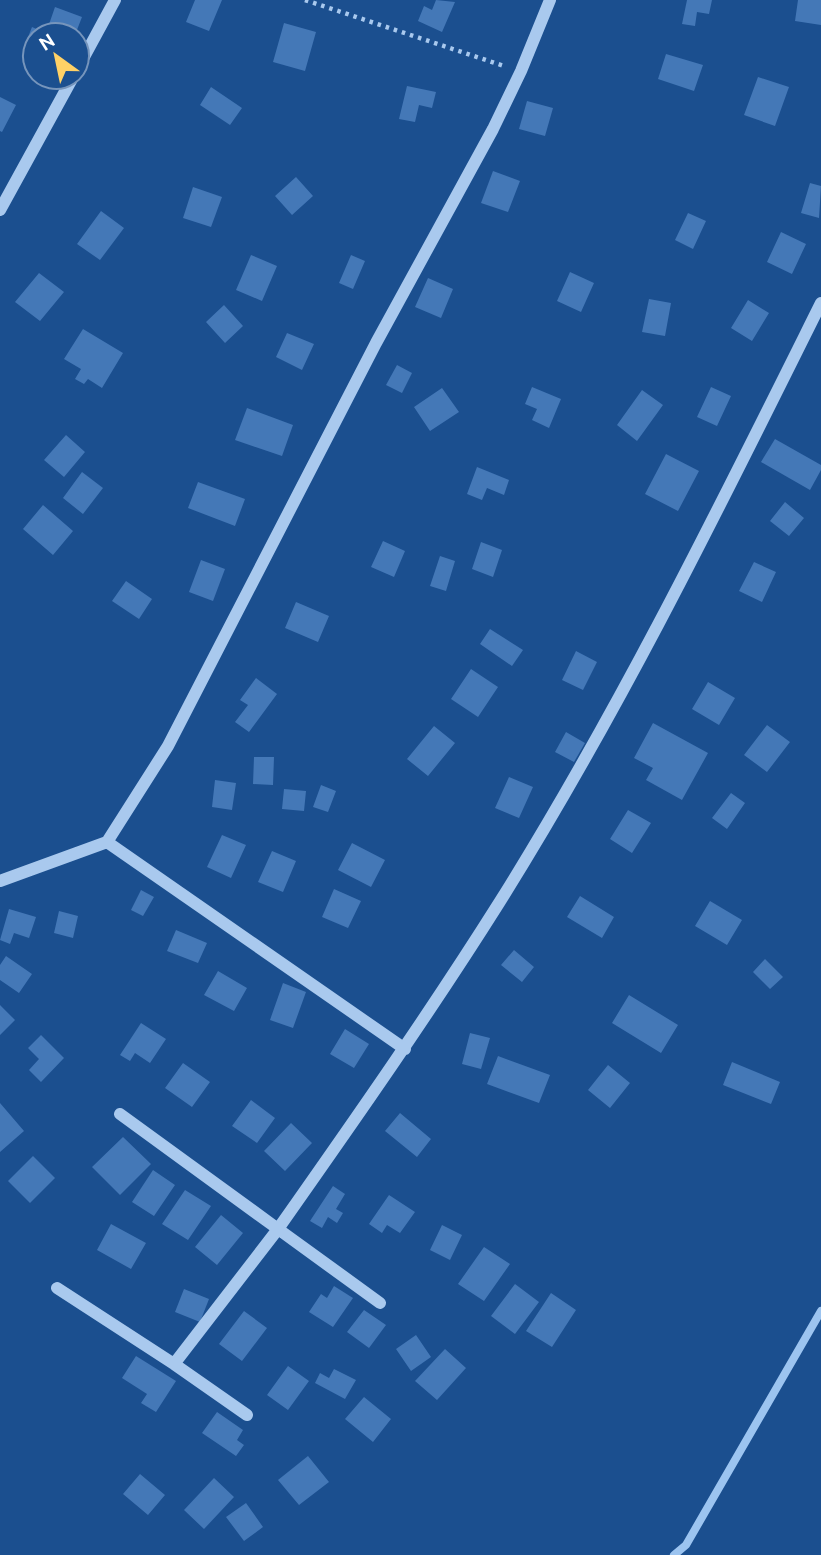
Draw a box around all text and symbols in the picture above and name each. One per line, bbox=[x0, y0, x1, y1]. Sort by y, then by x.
north arrow bbox=[21, 21, 91, 91]
text: N bbox=[35, 29, 59, 55]

